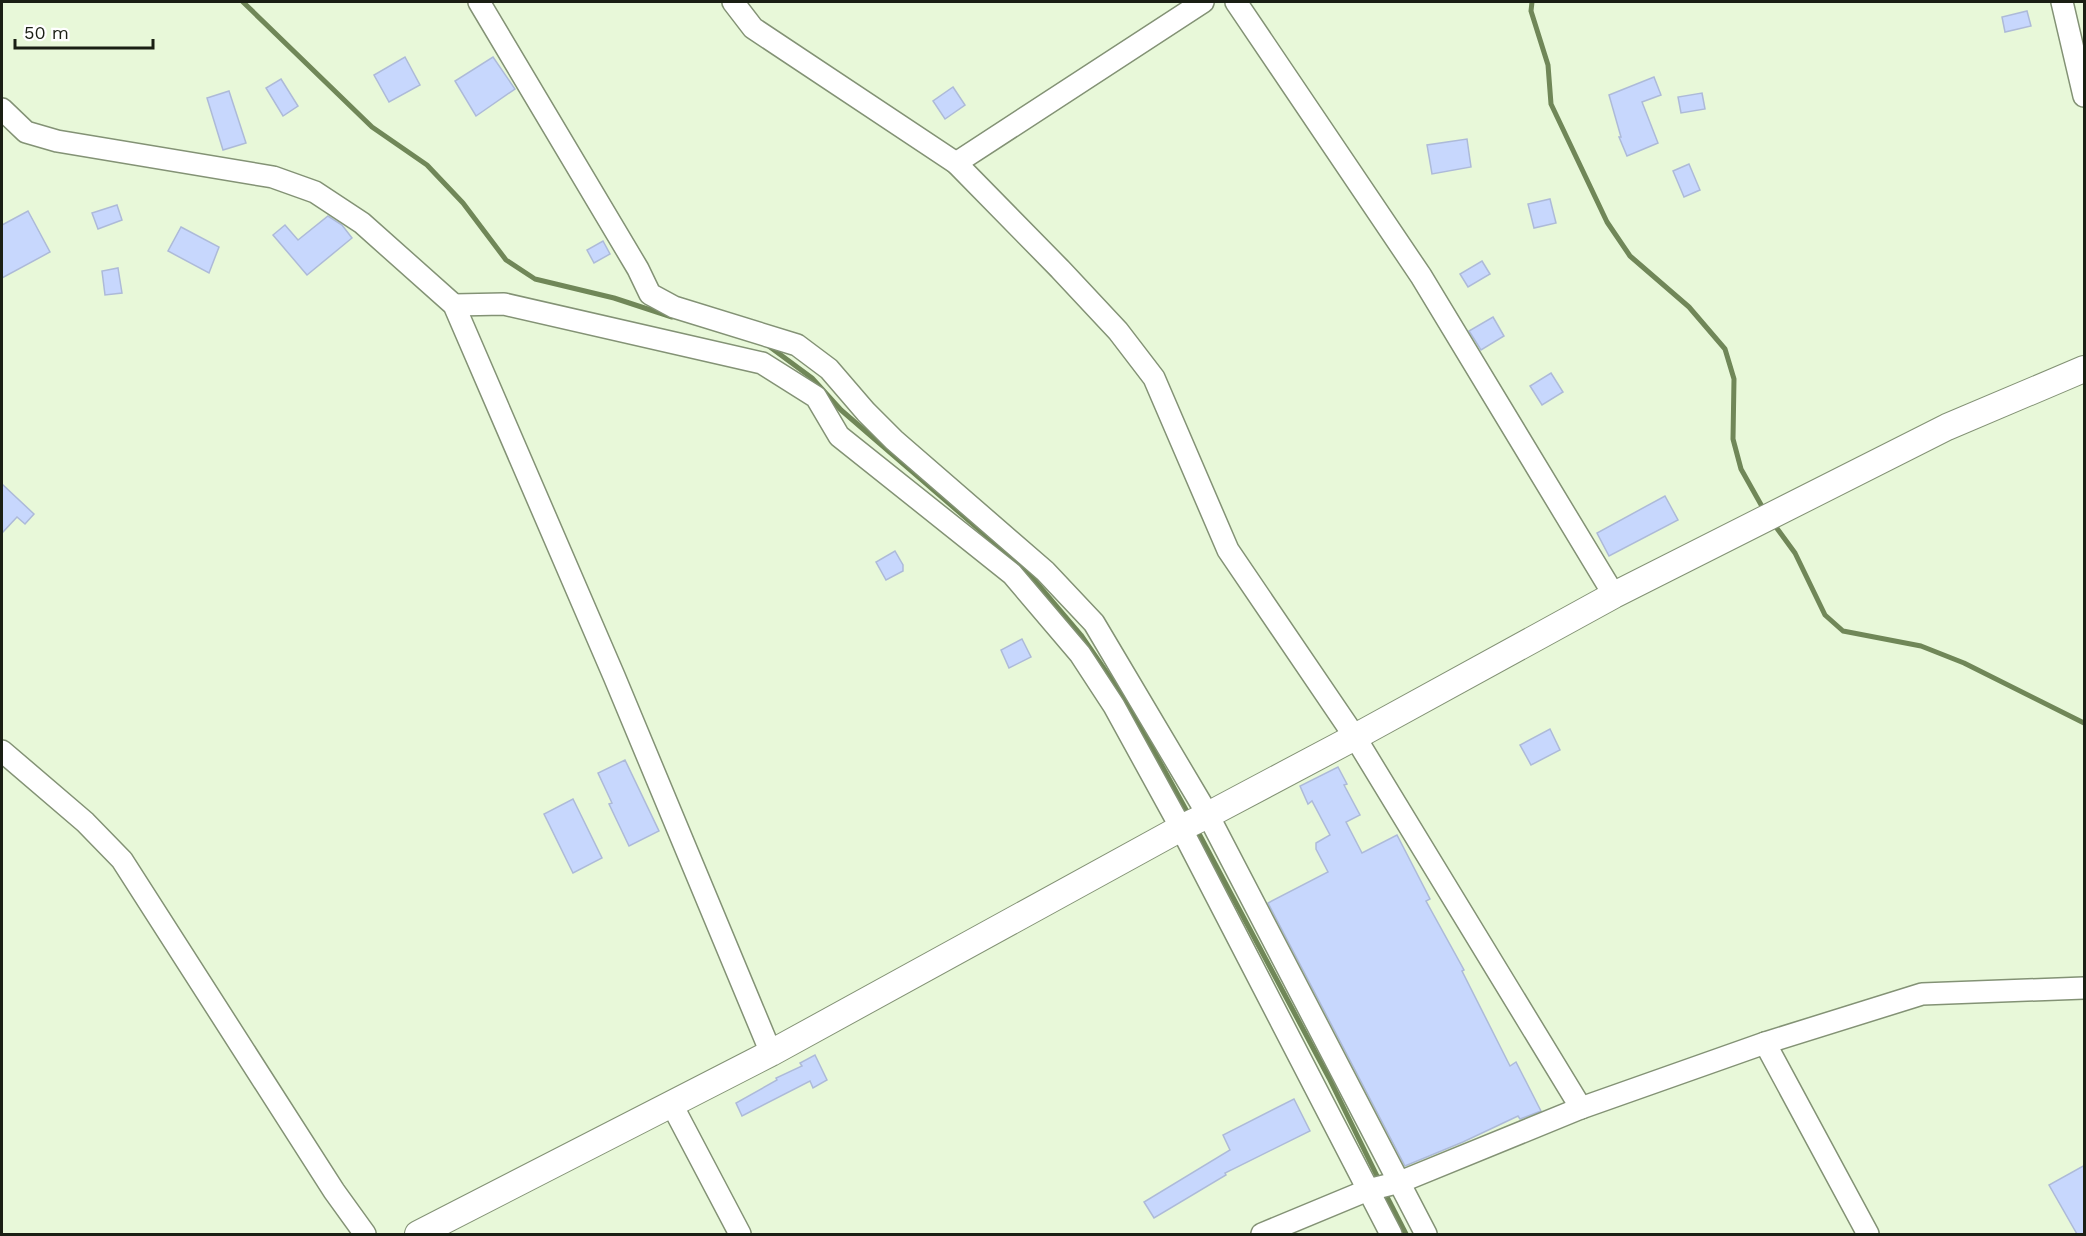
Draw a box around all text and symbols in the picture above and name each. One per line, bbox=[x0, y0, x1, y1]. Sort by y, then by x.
scale bar bbox=[15, 12, 153, 50]
text: 50 m bbox=[24, 22, 69, 43]

